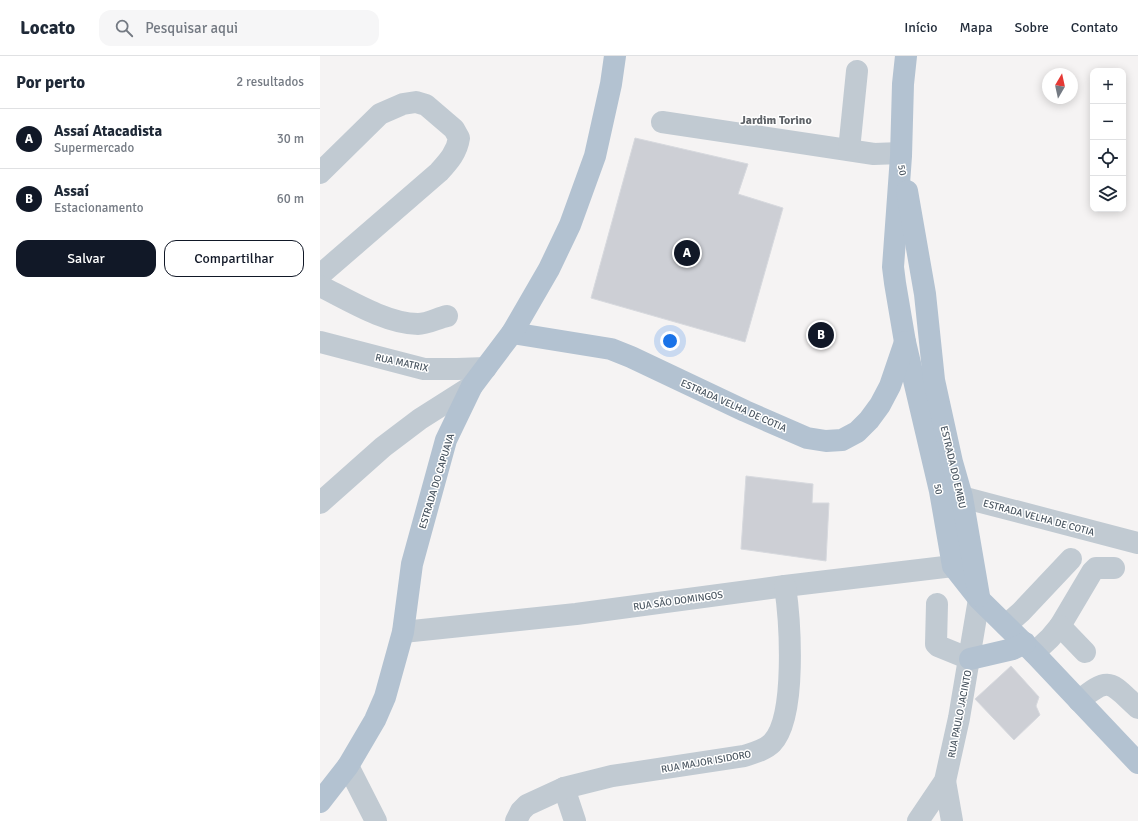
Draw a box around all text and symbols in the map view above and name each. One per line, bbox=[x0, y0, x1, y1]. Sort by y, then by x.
search box bbox=[99, 10, 379, 46]
text: Locato bbox=[20, 16, 75, 40]
icon: search bbox=[113, 17, 135, 39]
text: Pesquisar aqui bbox=[145, 19, 238, 37]
text: Início bbox=[904, 19, 938, 36]
text: Mapa bbox=[960, 19, 992, 36]
text: Sobre bbox=[1014, 19, 1049, 36]
text: Contato bbox=[1071, 19, 1118, 36]
north arrow bbox=[1042, 68, 1078, 104]
map controls bbox=[1090, 68, 1126, 212]
button: + bbox=[1090, 68, 1126, 104]
text: Por perto bbox=[16, 72, 85, 93]
text: 2 resultados bbox=[236, 74, 304, 90]
button: − bbox=[1090, 104, 1126, 140]
district label: Jardim Torino bbox=[740, 113, 812, 128]
text: Assaí Atacadista bbox=[54, 122, 162, 140]
text: A bbox=[25, 131, 33, 147]
text: 30 m bbox=[277, 131, 304, 147]
text: Supermercado bbox=[54, 140, 134, 156]
button: locate bbox=[1090, 140, 1126, 176]
street label: 50 bbox=[895, 164, 909, 177]
button: layers bbox=[1090, 176, 1126, 212]
text: Assaí bbox=[54, 182, 89, 200]
text: B bbox=[25, 191, 33, 207]
text: 60 m bbox=[277, 191, 304, 207]
text: Estacionamento bbox=[54, 200, 144, 216]
pin: A bbox=[674, 238, 700, 268]
button: Salvar bbox=[16, 240, 156, 277]
button: Compartilhar bbox=[164, 240, 304, 277]
pin: B bbox=[808, 320, 834, 350]
your location bbox=[660, 331, 680, 351]
street label: RUA MATRIX bbox=[374, 351, 430, 374]
street label: ESTRADA VELHA DE COTIA bbox=[679, 377, 788, 435]
street label: ESTRADA DO EMBU bbox=[938, 425, 968, 510]
street label: ESTRADA DO CAPUAVA bbox=[417, 432, 457, 530]
street label: 50 bbox=[931, 483, 945, 496]
street label: ESTRADA VELHA DE COTIA bbox=[982, 497, 1096, 539]
street label: RUA SÃO DOMINGOS bbox=[633, 589, 724, 613]
street label: RUA PAULO JACINTO bbox=[946, 669, 974, 759]
street label: RUA MAJOR ISIDORO bbox=[660, 748, 753, 776]

